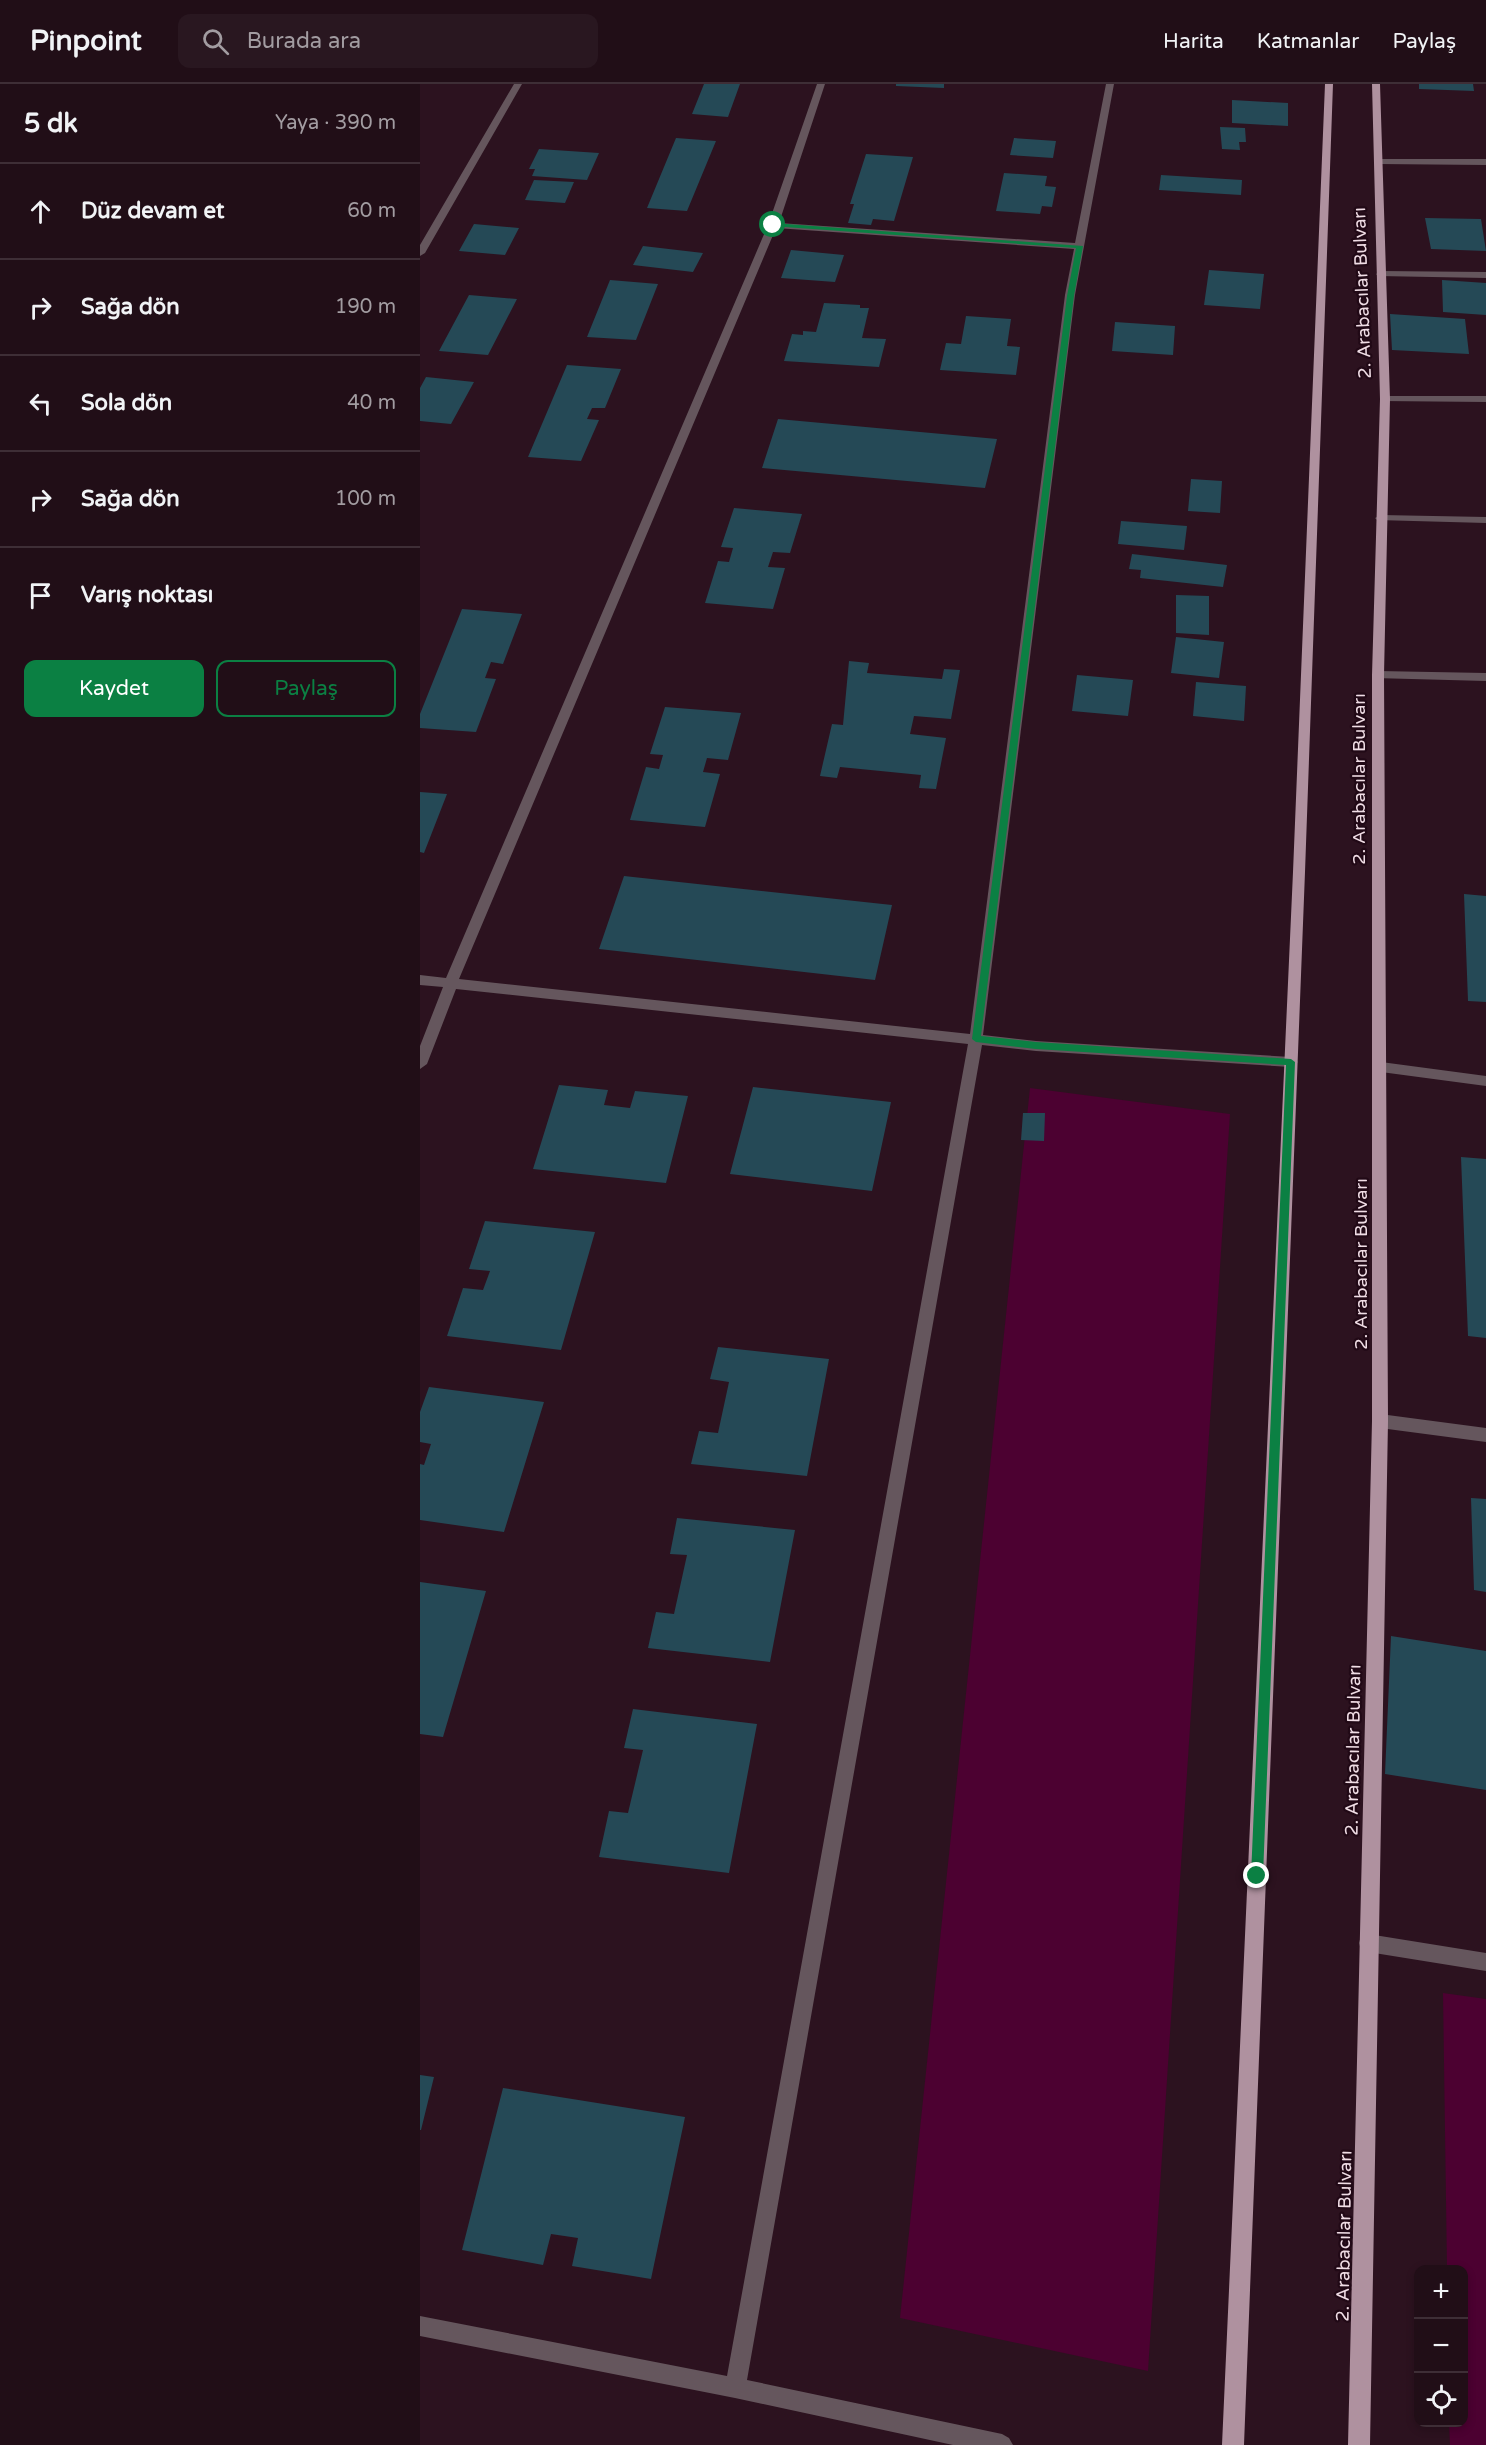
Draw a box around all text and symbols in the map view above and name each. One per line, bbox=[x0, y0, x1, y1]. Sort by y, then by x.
search box bbox=[178, 14, 598, 68]
text: Pinpoint bbox=[30, 24, 142, 58]
icon: search bbox=[199, 25, 232, 58]
text: Burada ara bbox=[247, 28, 361, 54]
text: Harita bbox=[1163, 29, 1224, 54]
text: Katmanlar bbox=[1257, 29, 1359, 54]
text: Paylaş bbox=[1392, 29, 1456, 54]
text: 5 dk bbox=[24, 108, 78, 139]
text: Yaya · 390 m bbox=[275, 111, 396, 135]
icon: ahead bbox=[24, 195, 57, 228]
text: Düz devam et bbox=[81, 198, 224, 224]
text: 60 m bbox=[347, 199, 396, 223]
street label: 2. Arabacılar Bulvarı bbox=[1348, 207, 1376, 379]
route start bbox=[759, 211, 785, 237]
icon: right bbox=[24, 291, 57, 324]
text: Sağa dön bbox=[81, 294, 180, 320]
text: 190 m bbox=[335, 295, 396, 319]
icon: left bbox=[24, 387, 57, 420]
text: Sola dön bbox=[81, 390, 172, 416]
text: 40 m bbox=[347, 391, 396, 415]
icon: right bbox=[24, 483, 57, 516]
text: Sağa dön bbox=[81, 486, 180, 512]
text: 100 m bbox=[335, 487, 396, 511]
icon: arrive bbox=[24, 579, 57, 612]
text: Varış noktası bbox=[81, 582, 213, 608]
button: Kaydet bbox=[24, 660, 204, 717]
button: Paylaş bbox=[216, 660, 396, 717]
street label: 2. Arabacılar Bulvarı bbox=[1348, 693, 1370, 865]
street label: 2. Arabacılar Bulvarı bbox=[1350, 1178, 1372, 1350]
street label: 2. Arabacılar Bulvarı bbox=[1341, 1664, 1365, 1836]
route end bbox=[1243, 1862, 1269, 1888]
street label: 2. Arabacılar Bulvarı bbox=[1332, 2150, 1356, 2322]
map controls bbox=[1414, 2265, 1468, 2427]
button: + bbox=[1414, 2265, 1468, 2319]
button: − bbox=[1414, 2319, 1468, 2373]
button: locate bbox=[1414, 2373, 1468, 2427]

